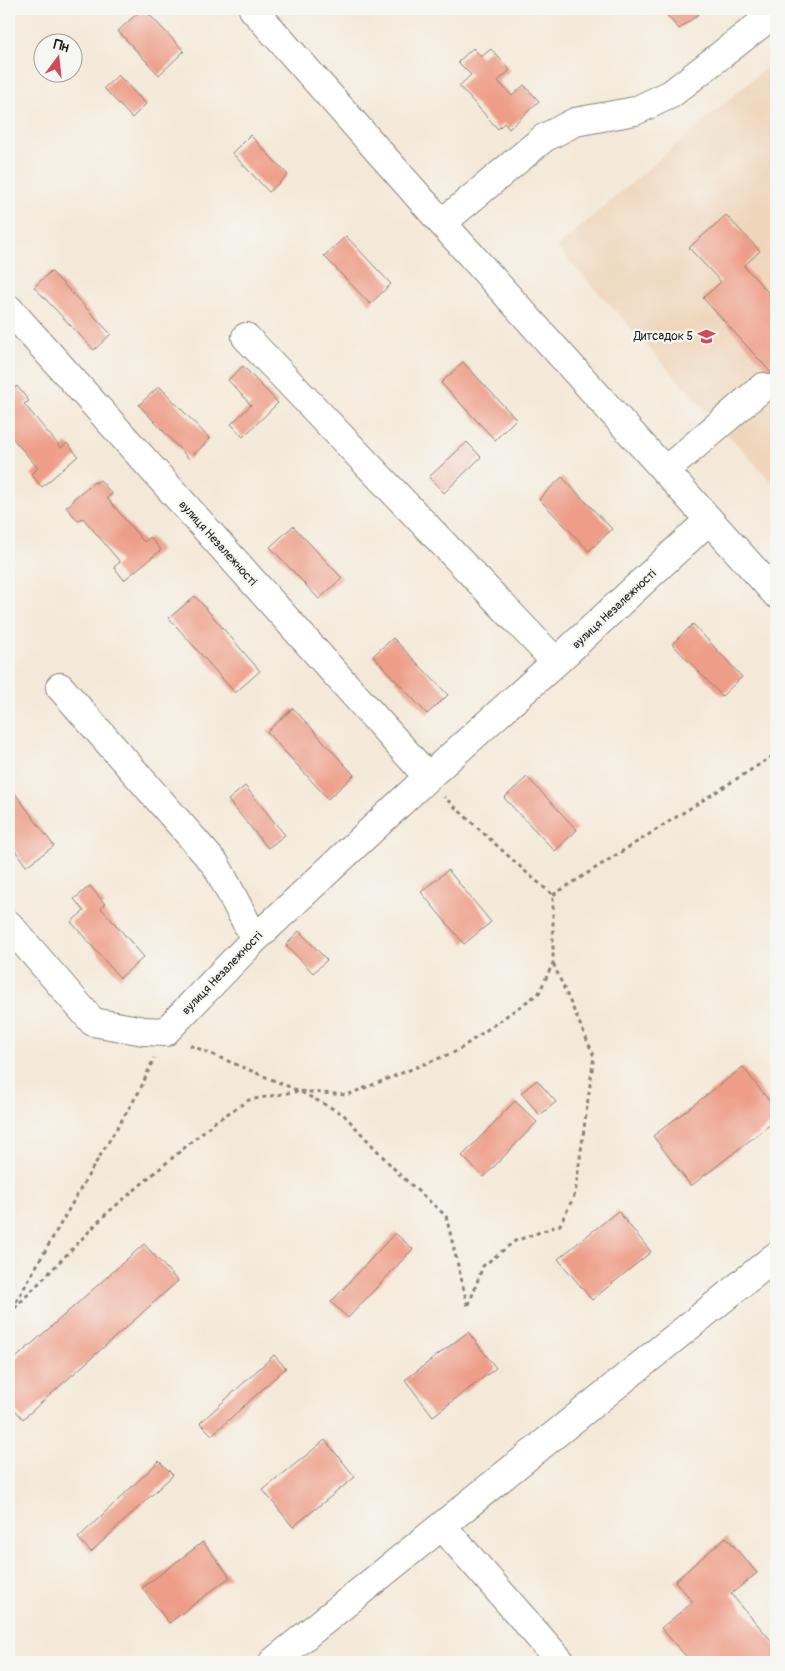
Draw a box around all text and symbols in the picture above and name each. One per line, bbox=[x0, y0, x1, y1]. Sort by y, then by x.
north arrow bbox=[32, 32, 82, 82]
text: Пн bbox=[52, 36, 71, 56]
school or university icon: Дитсадок 5 bbox=[697, 326, 717, 346]
place label: Дитсадок 5 bbox=[633, 329, 693, 344]
street label: вулиця Незалежності bbox=[175, 498, 260, 589]
street label: вулиця Незалежності bbox=[569, 566, 660, 652]
street label: вулиця Незалежності bbox=[179, 929, 266, 1018]

